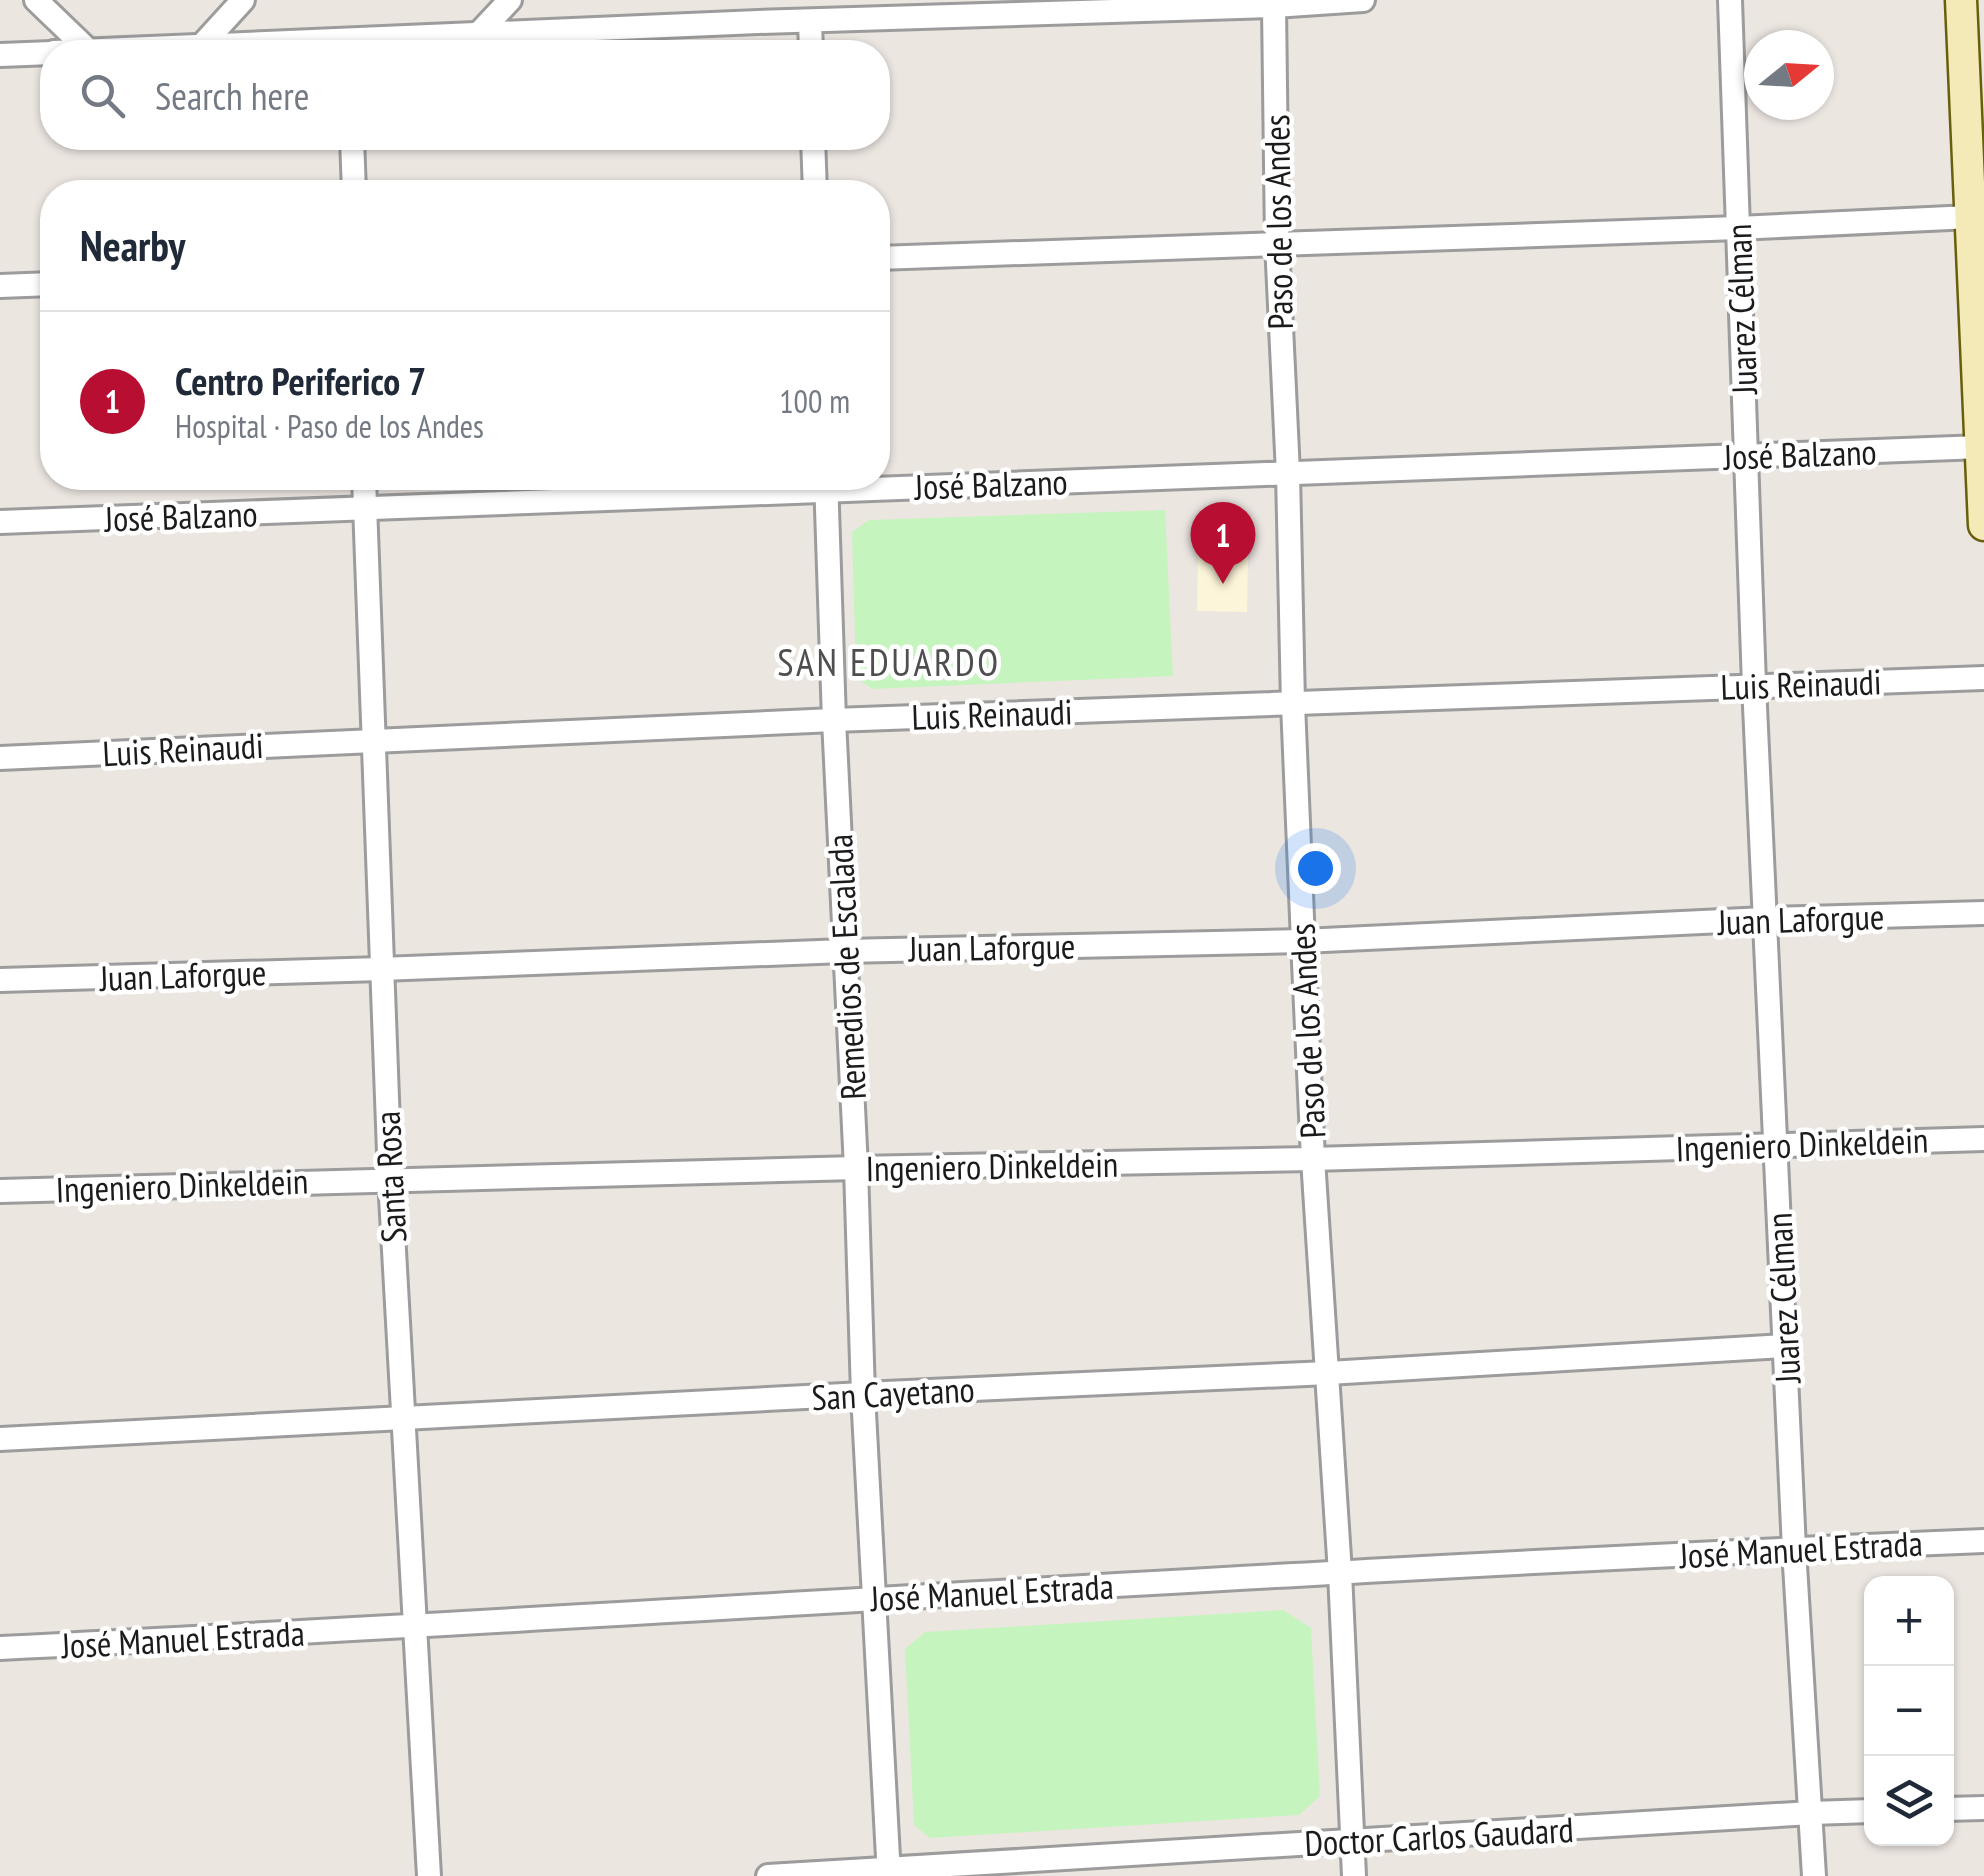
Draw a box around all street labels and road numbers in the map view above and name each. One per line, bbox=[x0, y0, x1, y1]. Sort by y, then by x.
street label: Paso de los Andes bbox=[1253, 114, 1303, 330]
street label: Juarez Célman bbox=[1715, 223, 1767, 396]
street label: José Balzano bbox=[1722, 428, 1877, 480]
street label: José Balzano bbox=[913, 458, 1068, 510]
street label: José Balzano bbox=[103, 490, 258, 542]
street label: Luis Reinaudi bbox=[1720, 658, 1882, 710]
street label: Luis Reinaudi bbox=[911, 688, 1073, 740]
street label: Luis Reinaudi bbox=[101, 722, 265, 776]
street label: Remedios de Escalada bbox=[816, 833, 876, 1101]
street label: Juan Laforgue bbox=[1716, 893, 1885, 945]
street label: Paso de los Andes bbox=[1278, 922, 1336, 1140]
street label: Juan Laforgue bbox=[907, 923, 1076, 971]
street label: Juan Laforgue bbox=[98, 949, 267, 1001]
street label: Santa Rosa bbox=[364, 1110, 416, 1244]
street label: Ingeniero Dinkeldein bbox=[1675, 1117, 1929, 1171]
street label: Ingeniero Dinkeldein bbox=[865, 1141, 1119, 1191]
street label: Ingeniero Dinkeldein bbox=[55, 1158, 309, 1212]
street label: Juarez Célman bbox=[1756, 1212, 1810, 1385]
street label: San Cayetano bbox=[810, 1366, 976, 1420]
street label: José Manuel Estrada bbox=[1677, 1520, 1924, 1578]
street label: José Manuel Estrada bbox=[868, 1563, 1115, 1621]
street label: José Manuel Estrada bbox=[59, 1610, 306, 1668]
street label: Doctor Carlos Gaudard bbox=[1303, 1806, 1575, 1866]

